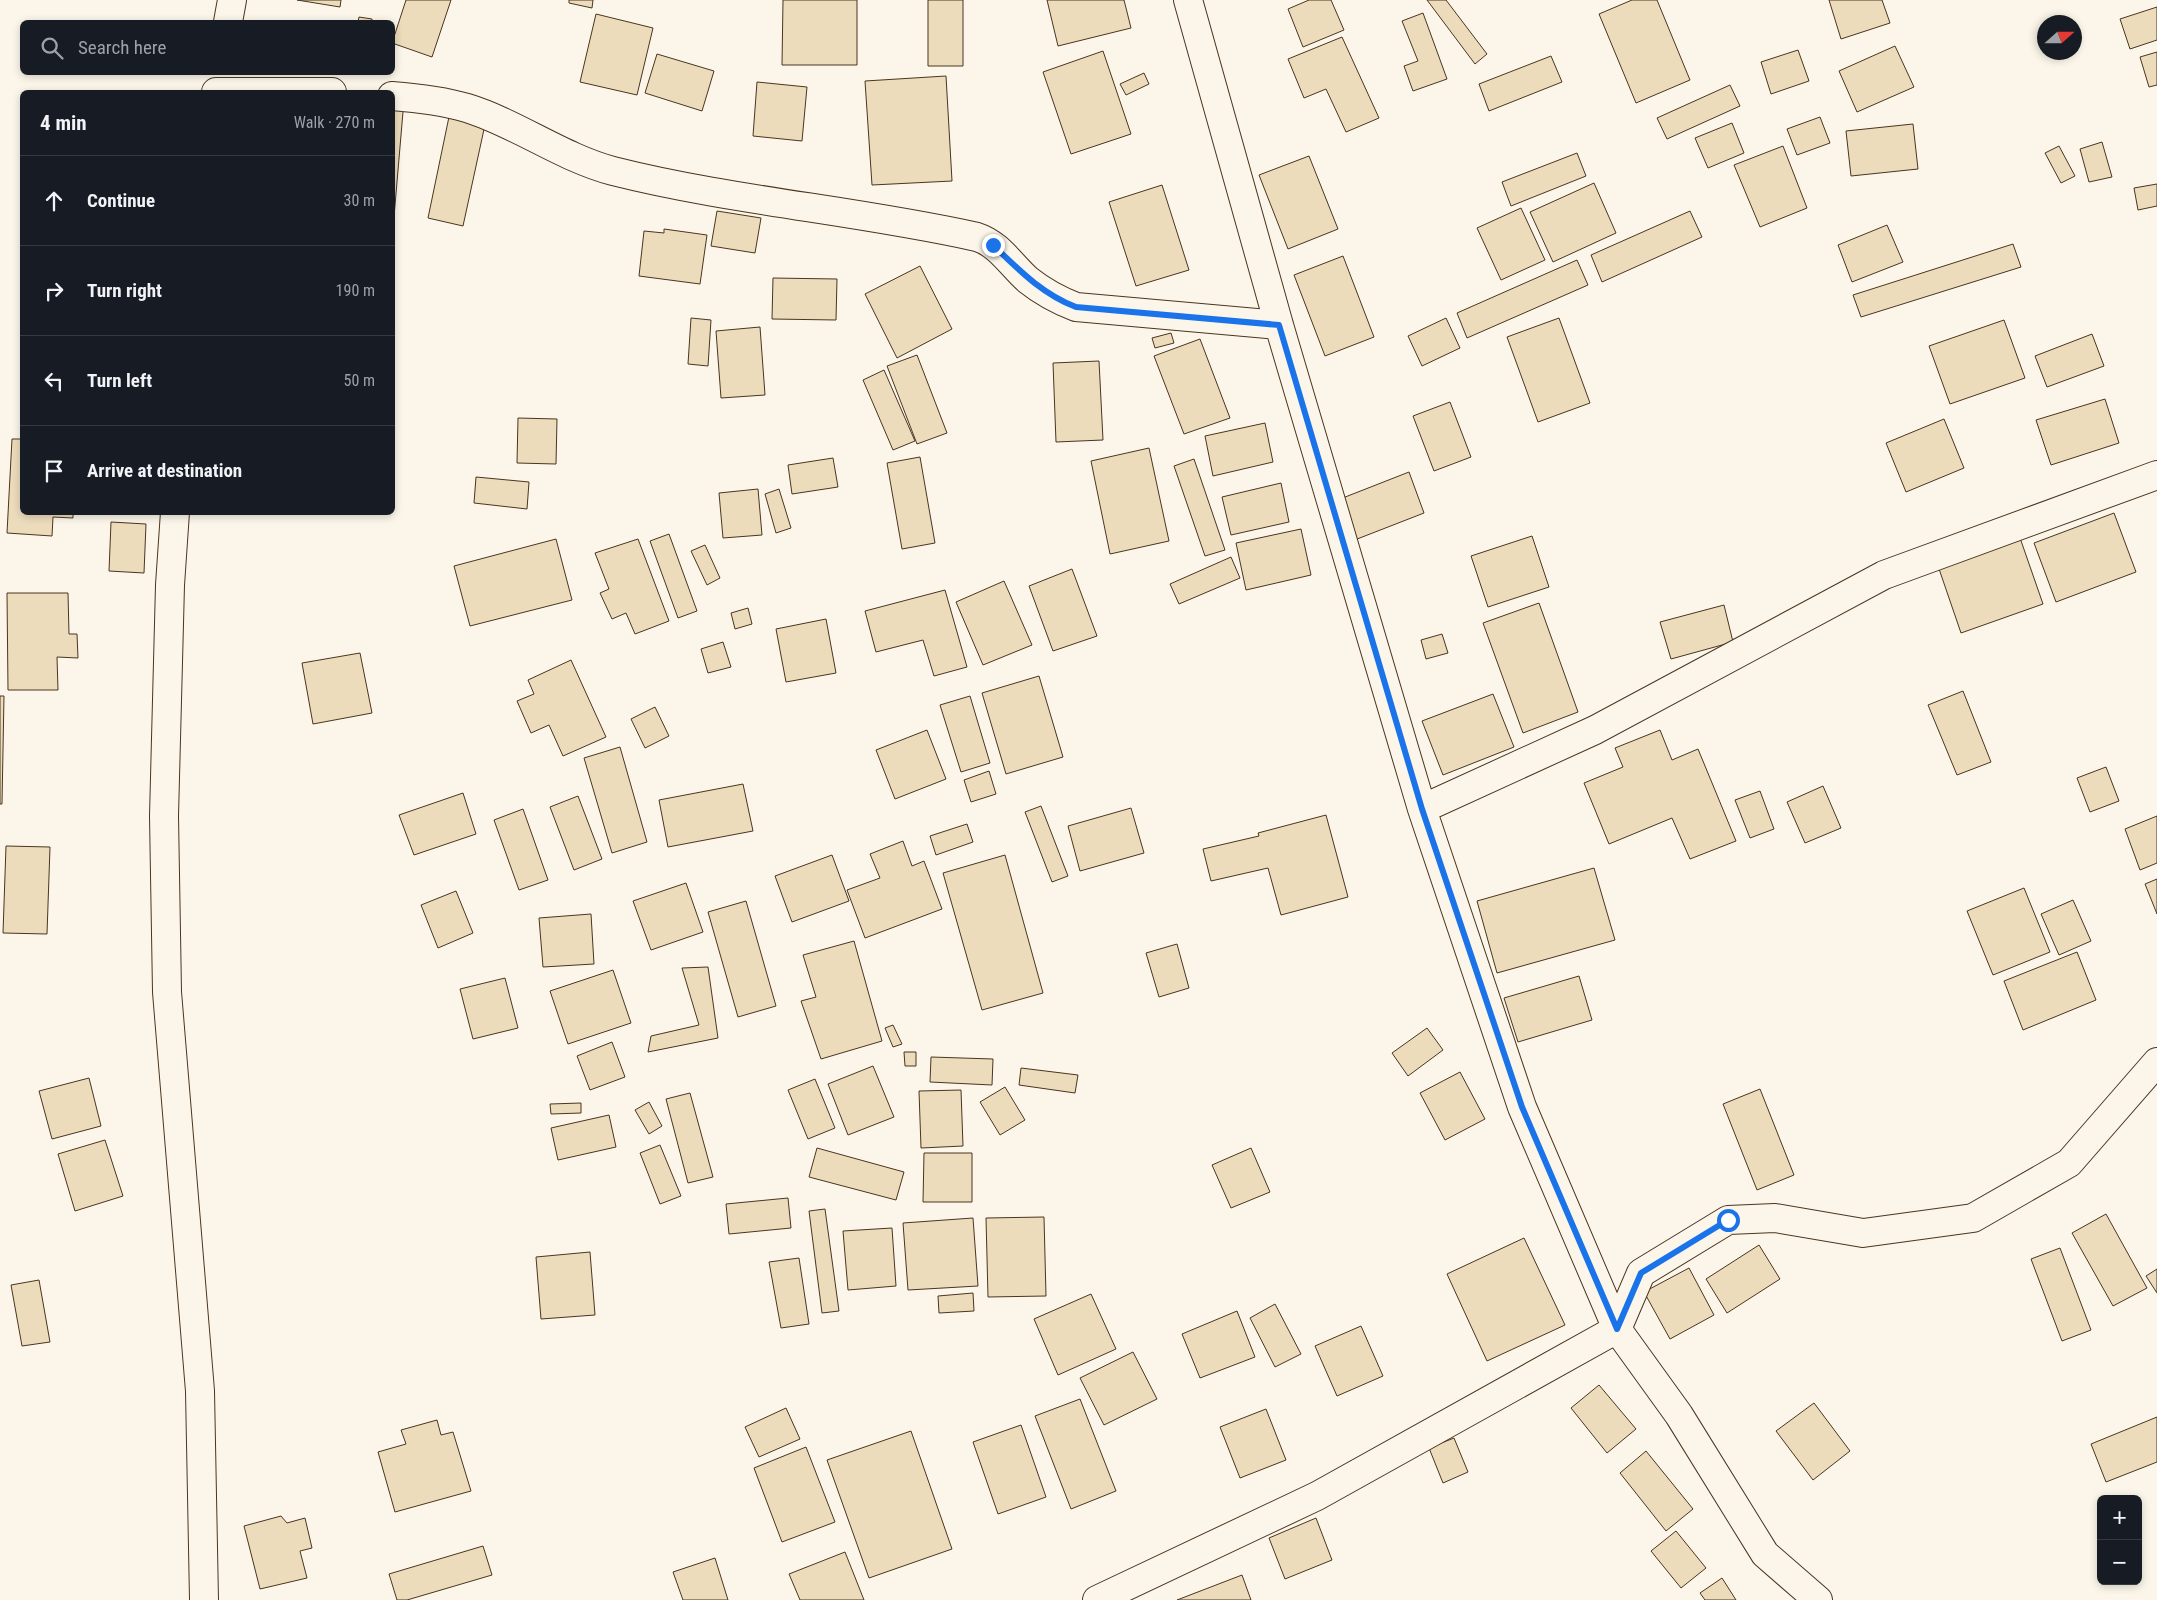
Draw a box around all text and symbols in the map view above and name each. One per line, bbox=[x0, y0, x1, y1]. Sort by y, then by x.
north arrow bbox=[2037, 15, 2082, 60]
search box bbox=[20, 20, 395, 75]
icon: search bbox=[38, 34, 66, 62]
text: Search here bbox=[78, 36, 166, 59]
text: 4 min bbox=[40, 111, 87, 135]
text: Walk · 270 m bbox=[294, 113, 375, 132]
icon: ahead bbox=[40, 187, 68, 215]
text: Continue bbox=[87, 189, 155, 212]
text: 30 m bbox=[343, 191, 375, 210]
route end bbox=[982, 234, 1005, 257]
icon: right bbox=[40, 277, 68, 305]
text: Turn right bbox=[87, 279, 162, 302]
text: 190 m bbox=[336, 281, 375, 300]
icon: left bbox=[40, 367, 68, 395]
text: Turn left bbox=[87, 369, 152, 392]
text: 50 m bbox=[343, 371, 375, 390]
icon: arrive bbox=[40, 457, 68, 485]
text: Arrive at destination bbox=[87, 459, 242, 482]
route start bbox=[1717, 1209, 1740, 1232]
map controls bbox=[2097, 1495, 2142, 1585]
button: + bbox=[2097, 1495, 2142, 1540]
button: − bbox=[2097, 1540, 2142, 1585]

